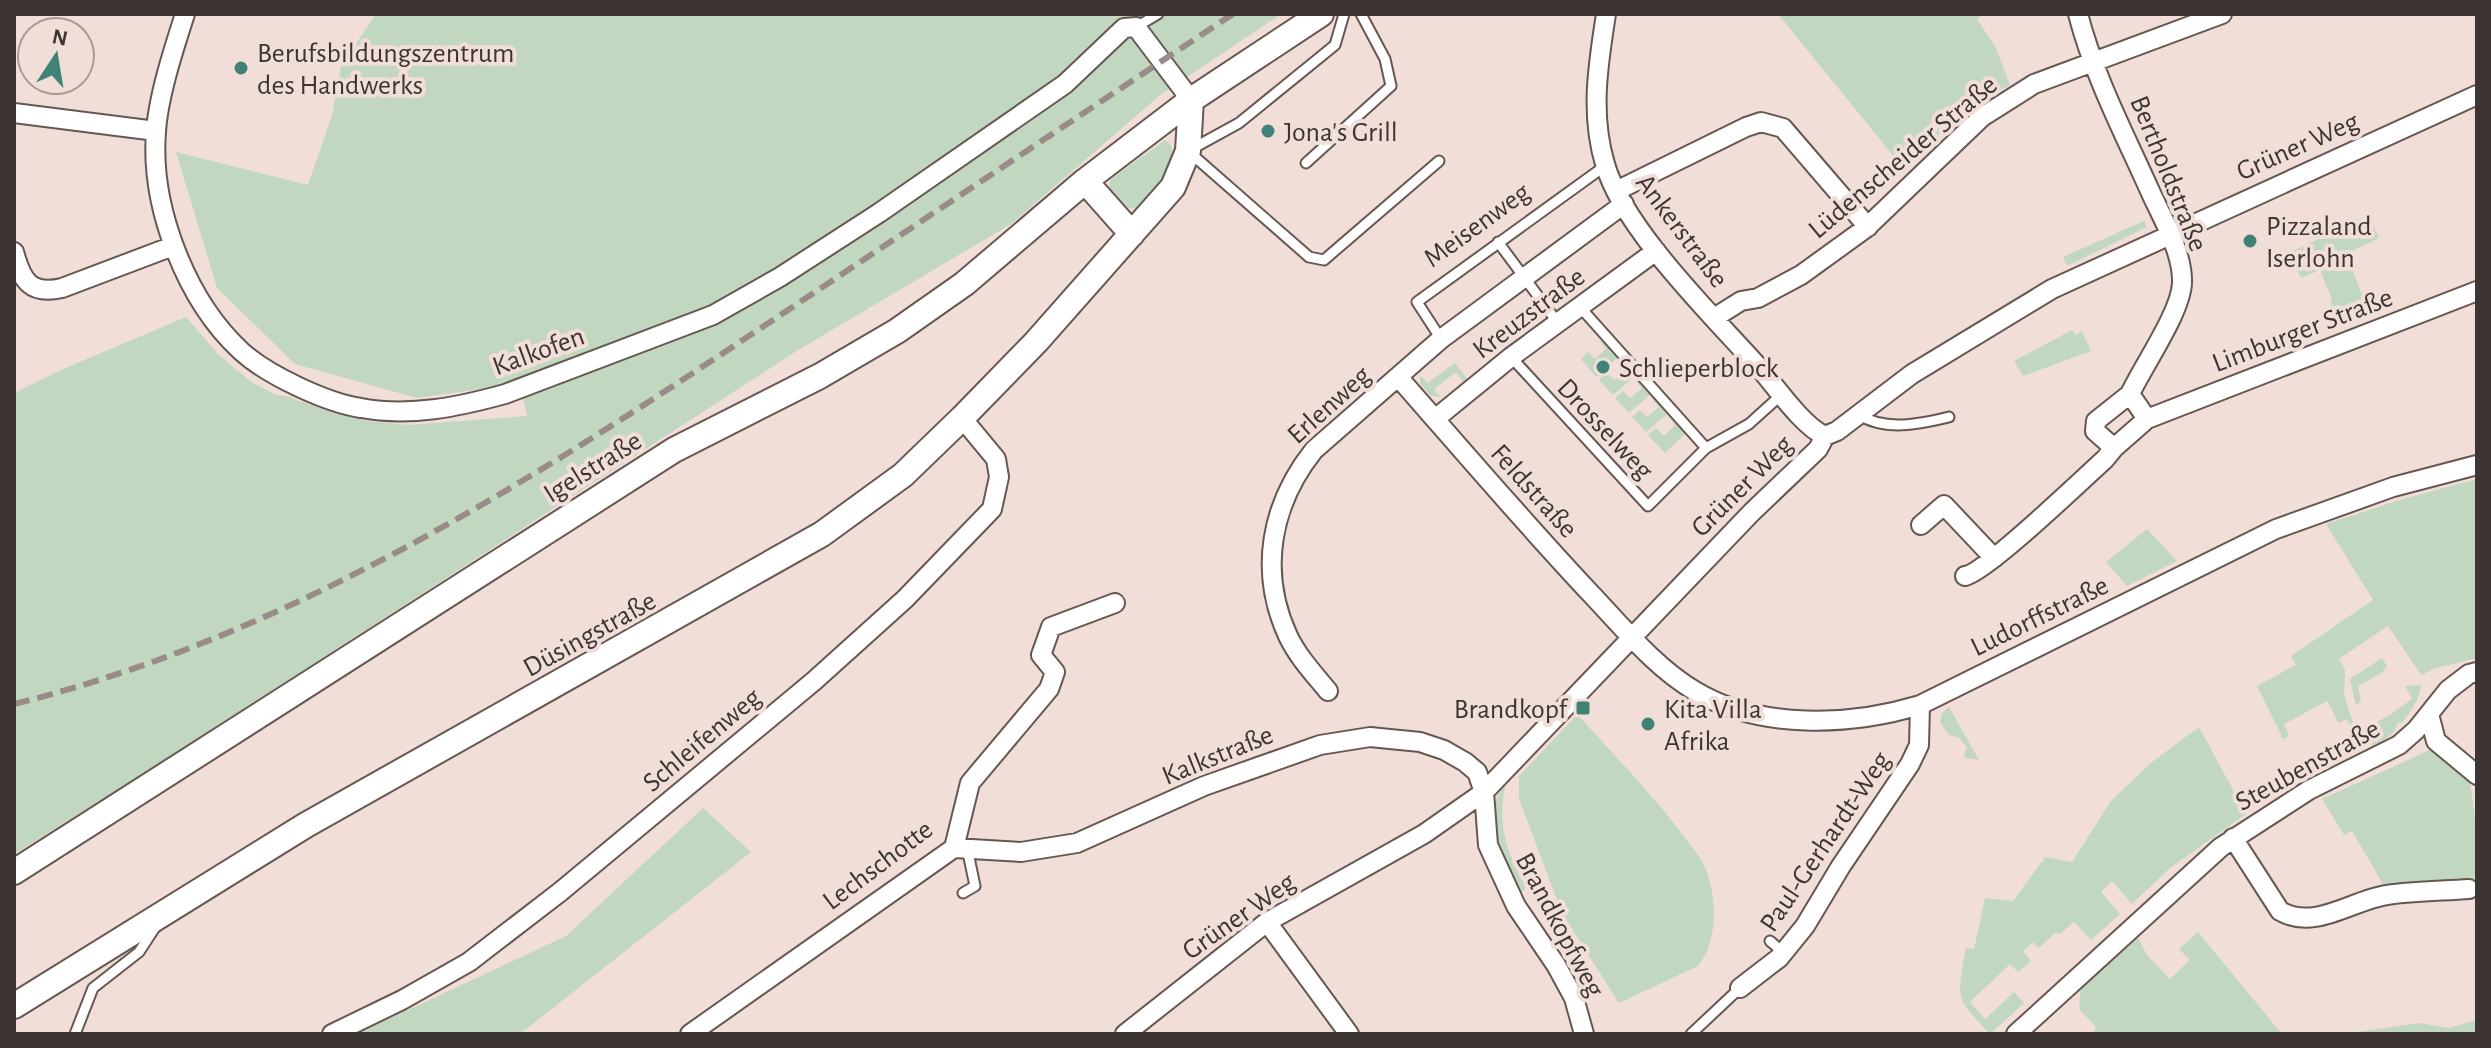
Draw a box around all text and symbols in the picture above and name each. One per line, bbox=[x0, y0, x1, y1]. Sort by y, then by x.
north arrow bbox=[16, 16, 96, 96]
text: N bbox=[50, 25, 70, 50]
place label: Berufsbildungszentrum des Handwerks bbox=[257, 40, 514, 100]
marker: Berufsbildungszentrum des Handwerks bbox=[232, 59, 250, 77]
street label: Lüdenscheider Straße bbox=[1804, 71, 2003, 244]
street label: Bertholdstraße bbox=[2124, 92, 2212, 255]
street label: Grüner Weg bbox=[2233, 107, 2363, 186]
place label: Jona's Grill bbox=[1284, 119, 1398, 147]
marker: Jona's Grill bbox=[1259, 122, 1277, 140]
street label: Ankerstraße bbox=[1630, 169, 1733, 293]
street label: Meisenweg bbox=[1419, 178, 1536, 273]
place label: Pizzaland Iserlohn bbox=[2266, 213, 2372, 273]
marker: Pizzaland Iserlohn bbox=[2241, 232, 2259, 250]
street label: Kreuzstraße bbox=[1468, 263, 1590, 365]
street label: Limburger Straße bbox=[2209, 284, 2397, 378]
street label: Kalkofen bbox=[489, 322, 588, 381]
place label: Schlieperblock bbox=[1619, 355, 1779, 383]
marker: Schlieperblock bbox=[1594, 358, 1612, 376]
street label: Erlenweg bbox=[1283, 361, 1376, 450]
street label: Drosselweg bbox=[1551, 374, 1658, 485]
street label: Igelstraße bbox=[539, 427, 647, 509]
street label: Grüner Weg bbox=[1686, 430, 1799, 542]
street label: Feldstraße bbox=[1485, 439, 1582, 543]
street label: Ludorffstraße bbox=[1967, 572, 2113, 662]
street label: Düsingstraße bbox=[519, 587, 661, 683]
street label: Schleifenweg bbox=[638, 683, 767, 798]
place label: Brandkopf bbox=[1454, 696, 1569, 724]
place label: Kita Villa Afrika bbox=[1664, 696, 1762, 756]
marker: Brandkopf bbox=[1574, 699, 1592, 717]
marker: Kita Villa Afrika bbox=[1639, 715, 1657, 733]
street label: Steubenstraße bbox=[2231, 715, 2385, 817]
street label: Kalkstraße bbox=[1158, 721, 1277, 791]
street label: Paul-Gerhardt-Weg bbox=[1755, 747, 1896, 937]
street label: Lechschotte bbox=[818, 815, 938, 916]
street label: Brandkopfweg bbox=[1510, 848, 1609, 1002]
street label: Grüner Weg bbox=[1178, 868, 1301, 965]

